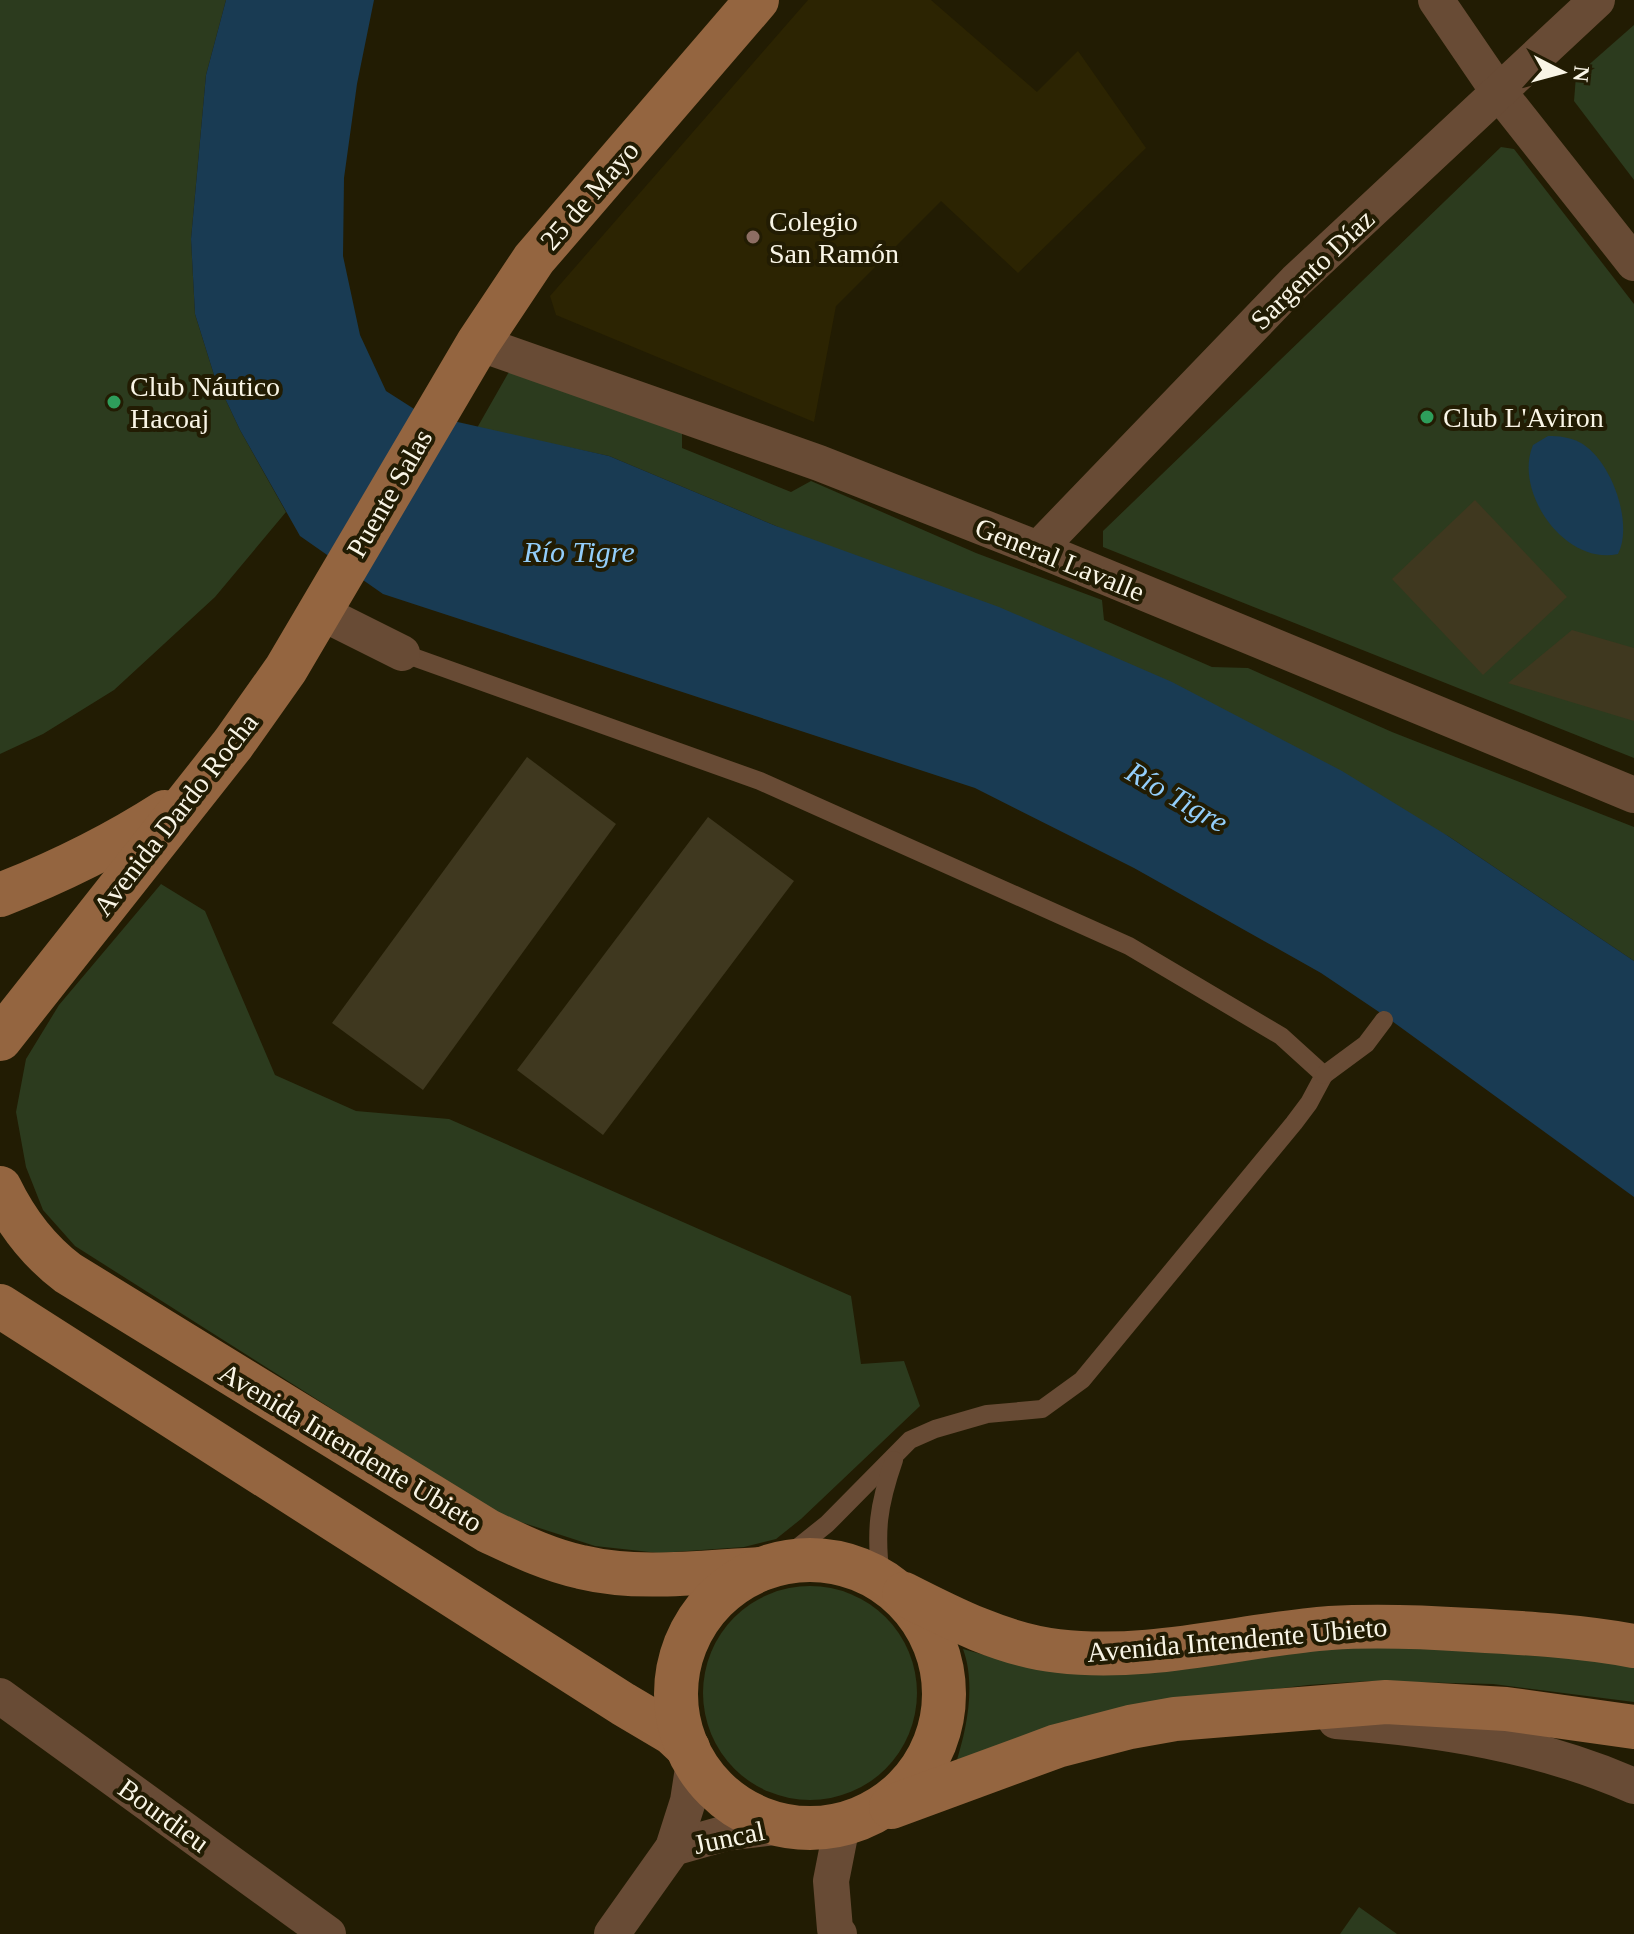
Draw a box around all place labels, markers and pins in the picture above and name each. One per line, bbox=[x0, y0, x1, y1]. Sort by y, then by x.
place label: Colegio San Ramón bbox=[769, 206, 899, 269]
marker: Colegio San Ramón bbox=[744, 228, 762, 246]
place label: Club Náutico Hacoaj bbox=[130, 371, 280, 434]
marker: Club Náutico Hacoaj bbox=[105, 393, 123, 411]
place label: Club L'Aviron bbox=[1443, 402, 1604, 433]
marker: Club L'Aviron bbox=[1418, 408, 1436, 426]

